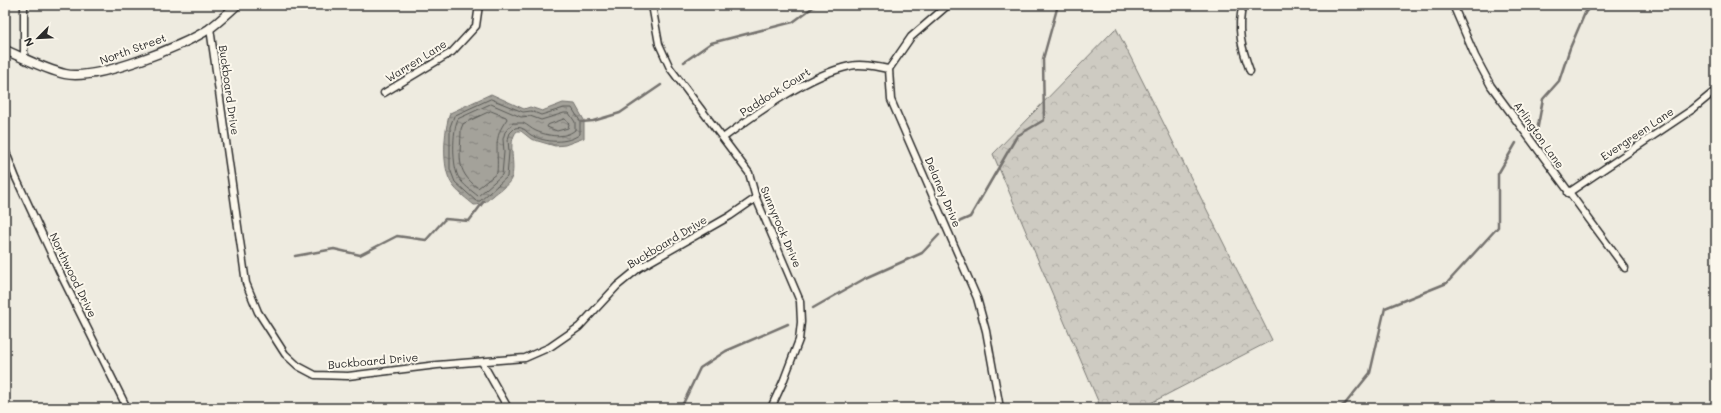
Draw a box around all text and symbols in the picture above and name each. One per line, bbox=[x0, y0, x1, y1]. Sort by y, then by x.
north arrow bbox=[18, 18, 58, 58]
street label: North Street bbox=[97, 30, 168, 68]
text: N bbox=[20, 35, 37, 49]
street label: Warren Lane bbox=[382, 36, 449, 85]
street label: Buckboard Drive bbox=[216, 44, 243, 136]
street label: Paddock Court bbox=[737, 64, 813, 119]
street label: Arlington Lane bbox=[1511, 98, 1568, 171]
street label: Evergreen Lane bbox=[1597, 103, 1676, 164]
street label: Delaney Drive bbox=[922, 154, 965, 230]
street label: Sunnyrock Drive bbox=[758, 184, 805, 270]
street label: Buckboard Drive bbox=[624, 212, 710, 271]
street label: Northwood Drive bbox=[46, 230, 101, 320]
street label: Buckboard Drive bbox=[327, 349, 419, 372]

